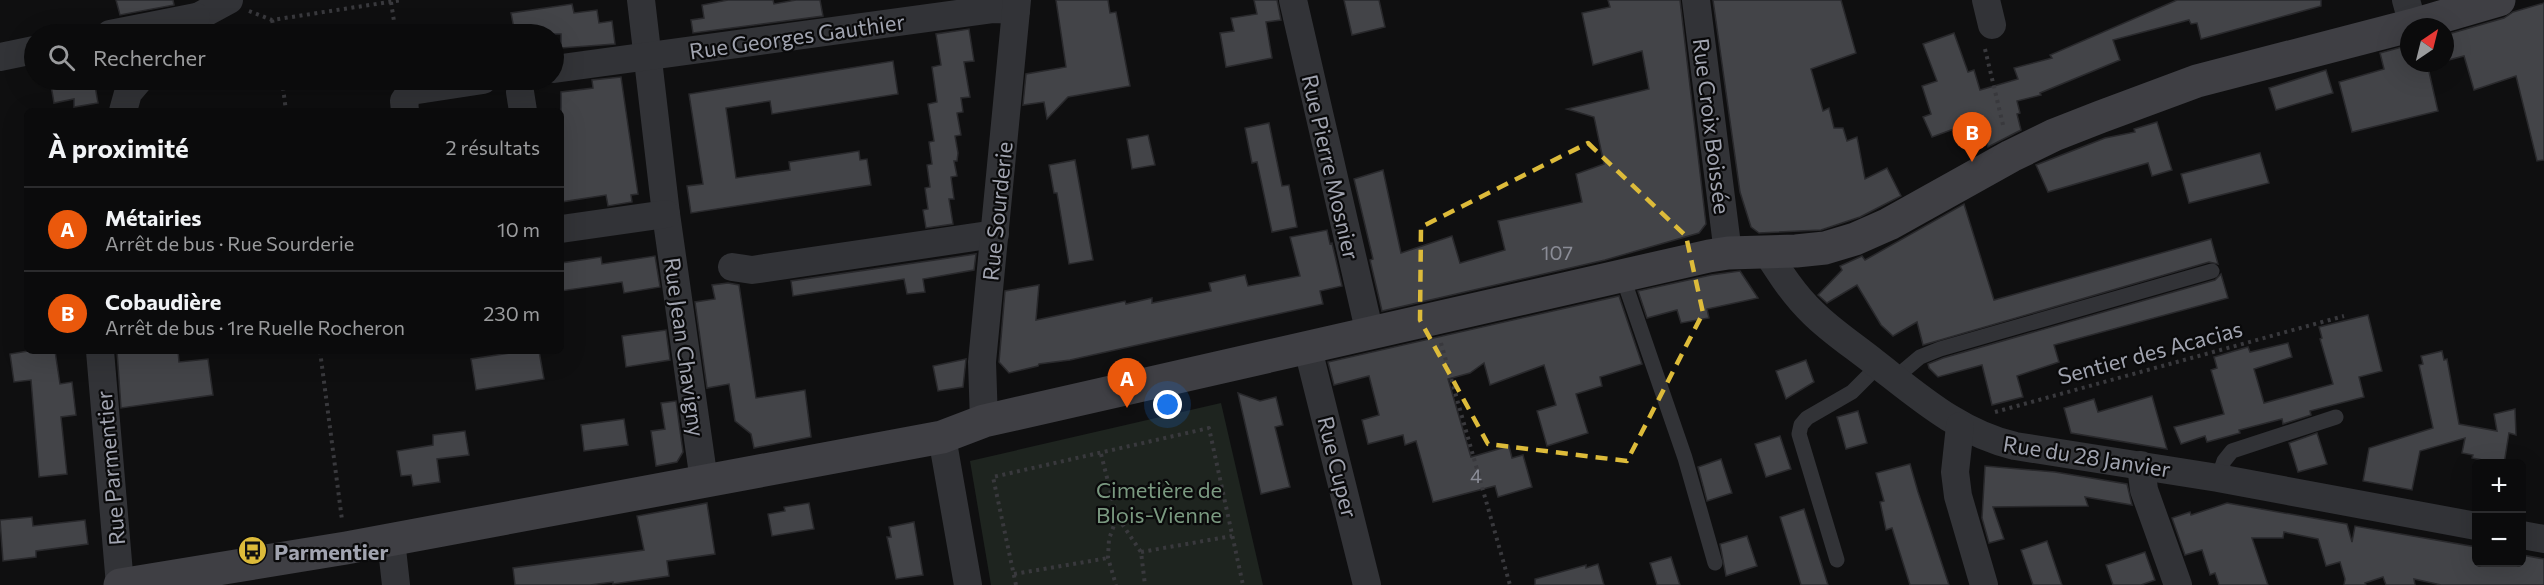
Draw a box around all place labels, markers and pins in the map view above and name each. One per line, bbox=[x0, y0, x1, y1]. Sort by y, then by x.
pin: B bbox=[1952, 112, 1992, 162]
pin: A bbox=[1108, 358, 1146, 408]
bus stop icon: Parmentier bbox=[237, 535, 269, 567]
place label: Parmentier bbox=[274, 538, 389, 565]

